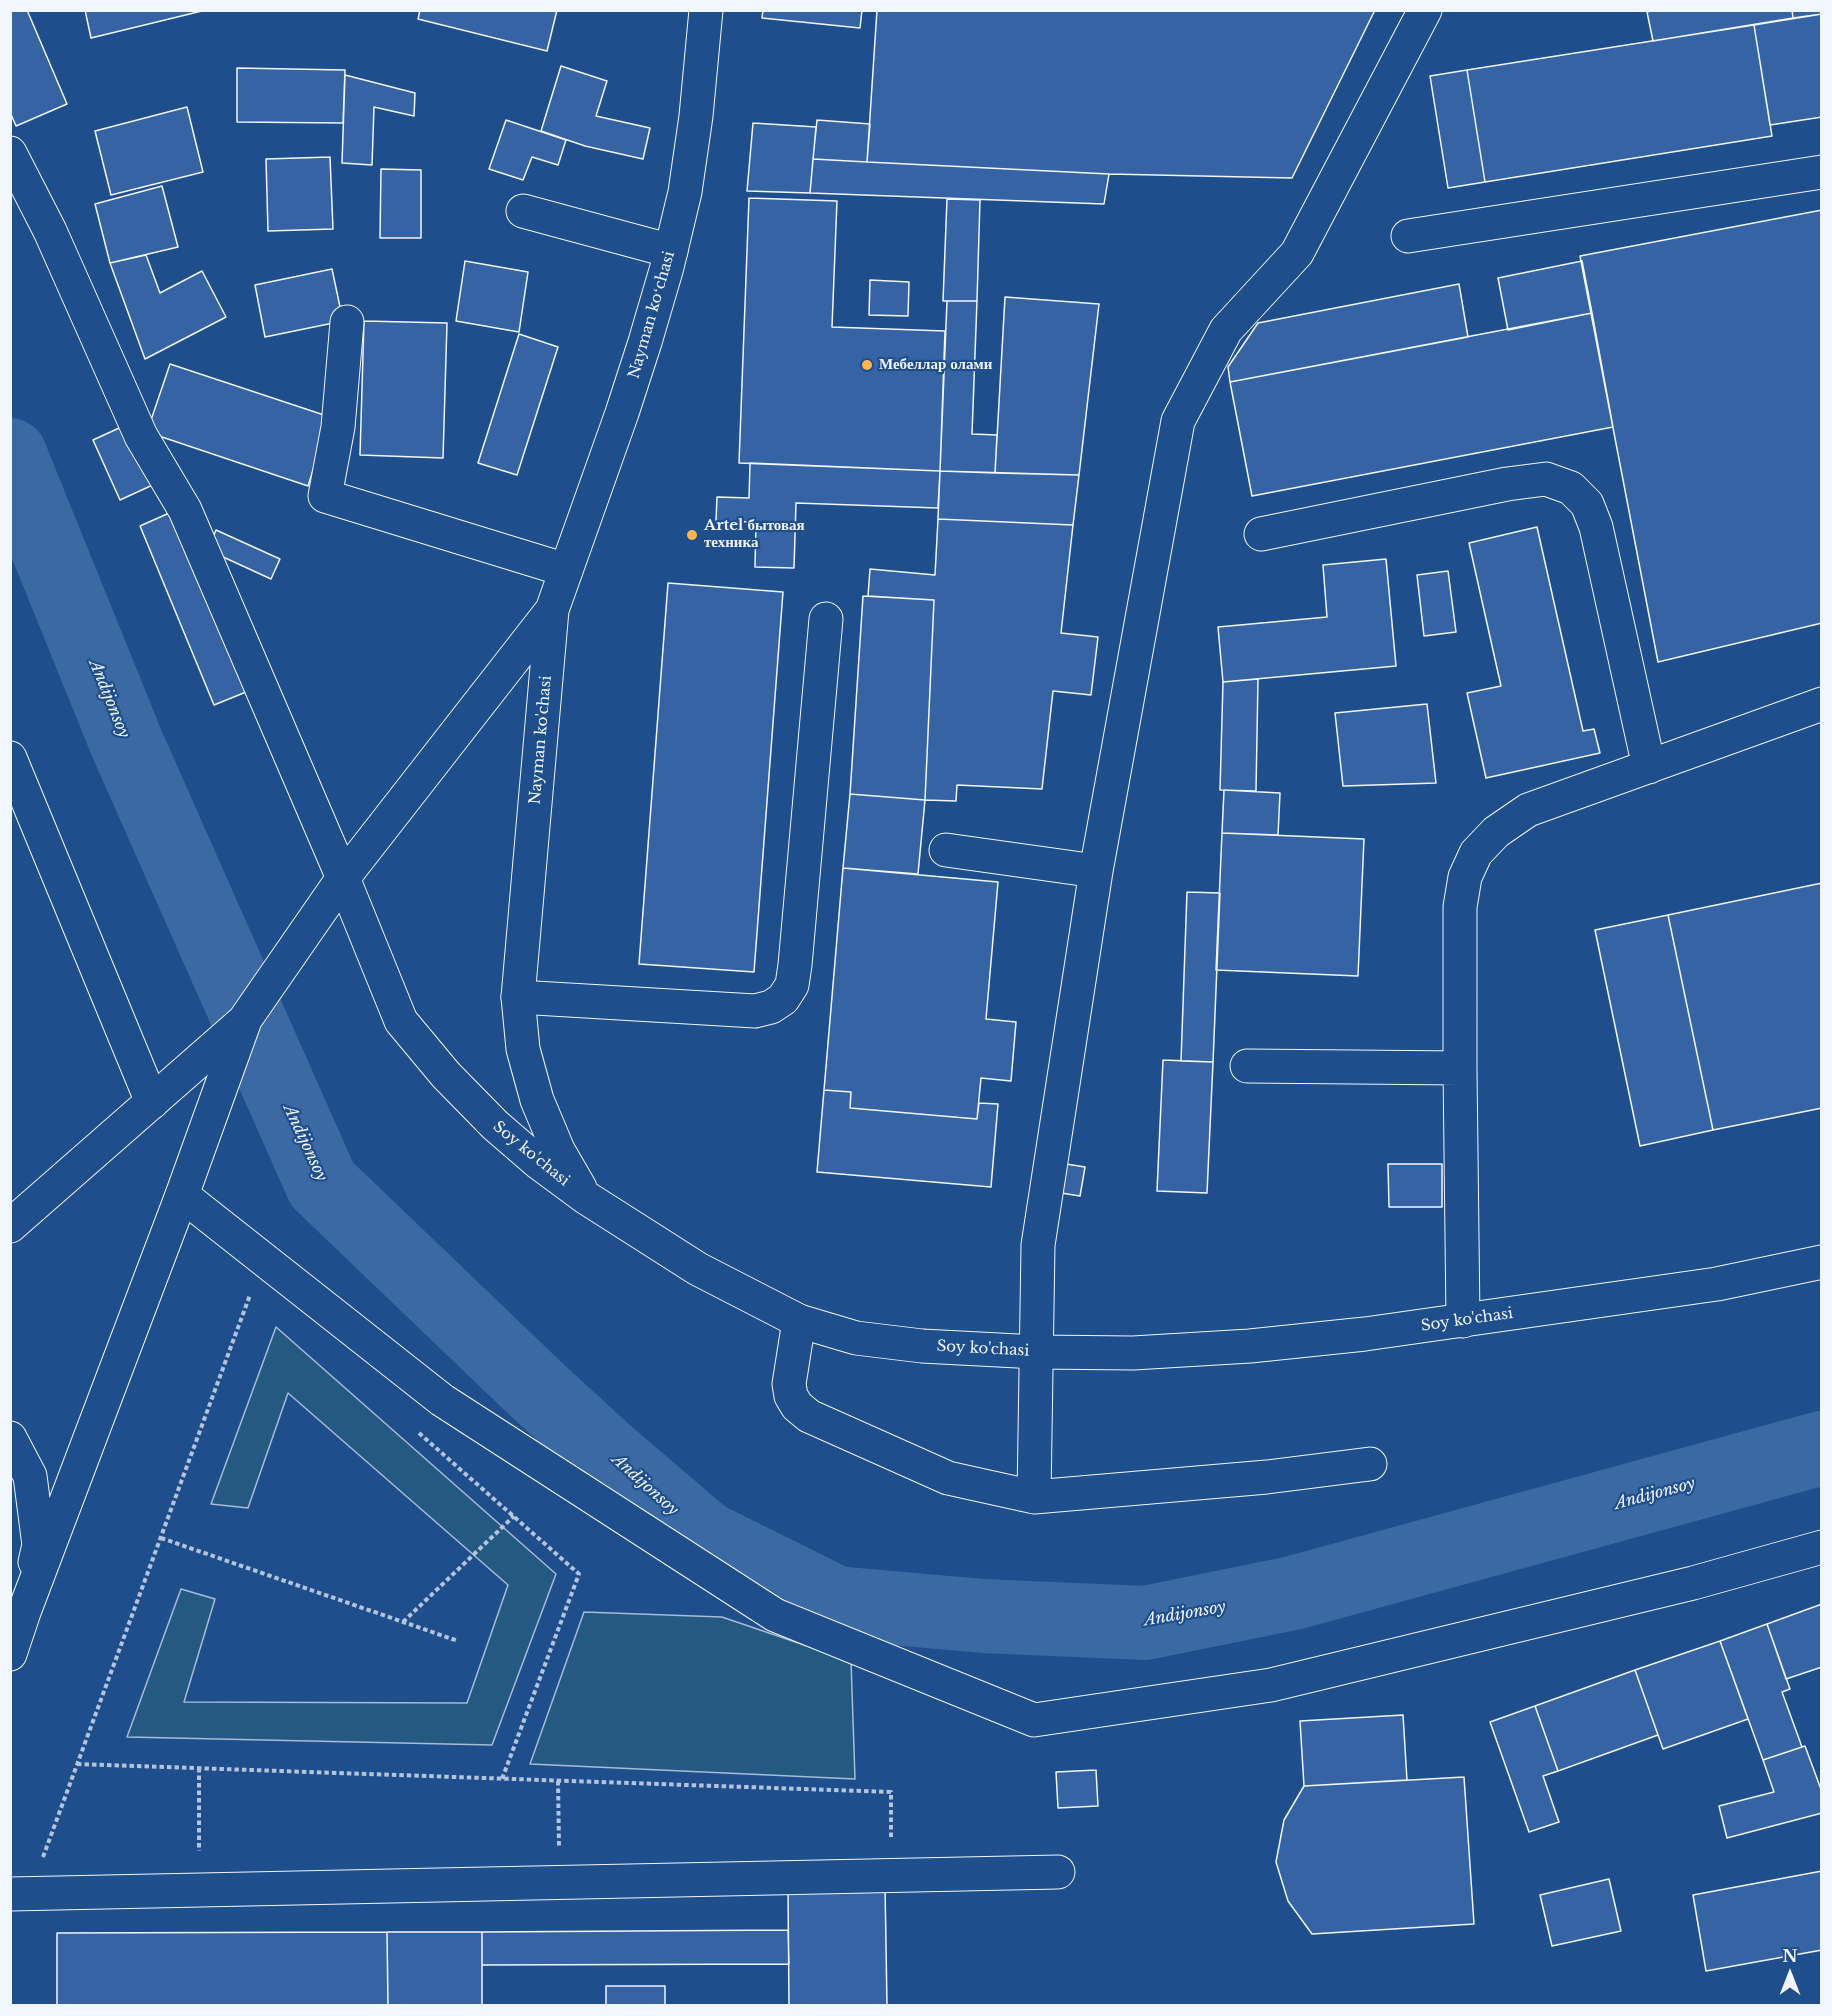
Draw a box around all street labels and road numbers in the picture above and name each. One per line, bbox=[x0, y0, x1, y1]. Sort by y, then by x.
street label: Nayman koʻchasi bbox=[625, 249, 679, 381]
street label: Nayman ko'chasi bbox=[526, 675, 556, 805]
street label: Soy ko'chasi bbox=[489, 1118, 573, 1190]
street label: Soy ko'chasi bbox=[1420, 1305, 1514, 1335]
street label: Soy ko'chasi bbox=[936, 1338, 1030, 1360]

